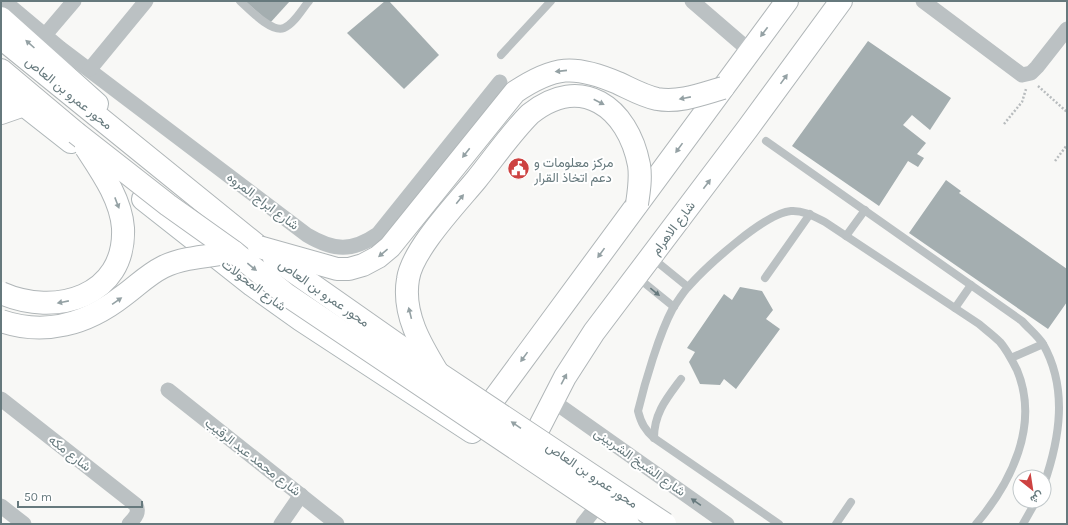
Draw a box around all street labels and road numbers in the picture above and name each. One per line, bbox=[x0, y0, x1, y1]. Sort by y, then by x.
street label: محور عمرو بن العاص bbox=[22, 53, 115, 133]
street label: شارع ابراج المروه bbox=[223, 169, 302, 234]
street label: شارع الاهرام bbox=[648, 198, 700, 259]
street label: شارع المحولات bbox=[218, 256, 289, 316]
street label: محور عمرو بن العاص bbox=[275, 256, 372, 331]
street label: شارع محمد عبد الرقيب bbox=[201, 415, 304, 501]
street label: شارع الشيخ الشربينى bbox=[590, 425, 689, 501]
street label: شارع مكه bbox=[45, 432, 94, 476]
street label: محور عمرو بن العاص bbox=[543, 439, 641, 512]

